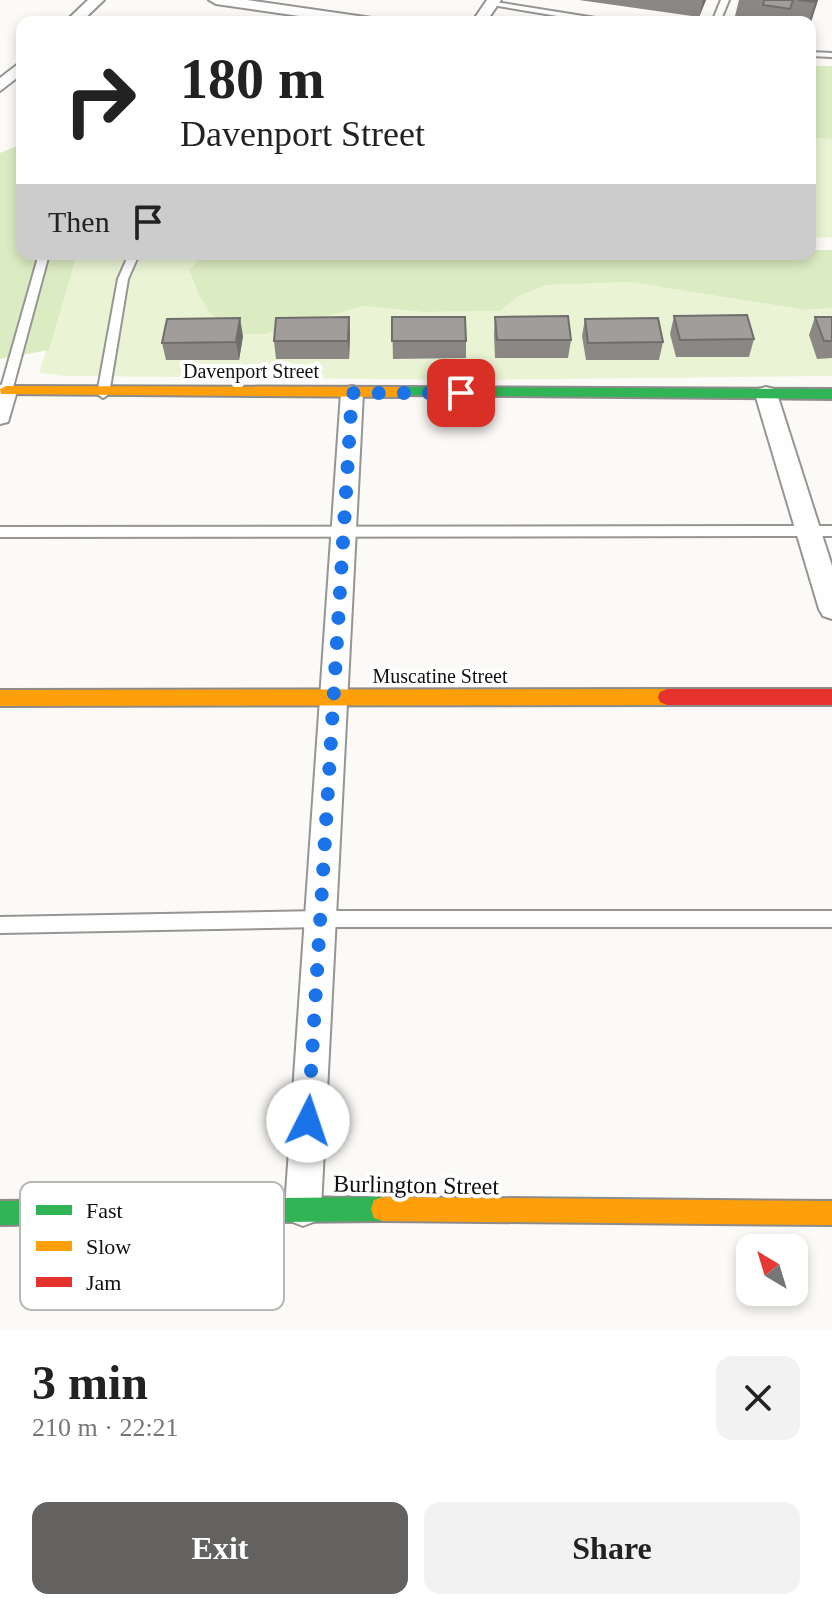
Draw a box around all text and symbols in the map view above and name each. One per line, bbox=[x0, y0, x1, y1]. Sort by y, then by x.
icon: right bbox=[48, 48, 152, 152]
text: 180 m bbox=[180, 48, 325, 110]
text: Davenport Street bbox=[180, 114, 425, 154]
icon: arrive bbox=[126, 200, 170, 244]
text: Then bbox=[48, 205, 110, 238]
pin bbox=[427, 359, 495, 427]
street label: Davenport Street bbox=[183, 360, 319, 383]
icon: arrive bbox=[439, 371, 483, 415]
street label: Muscatine Street bbox=[373, 665, 508, 687]
position arrow bbox=[266, 1079, 350, 1163]
street label: Burlington Street bbox=[333, 1171, 500, 1199]
legend bbox=[20, 1182, 284, 1310]
text: Fast bbox=[86, 1198, 123, 1223]
text: Slow bbox=[86, 1234, 131, 1259]
north arrow bbox=[736, 1234, 808, 1306]
map controls bbox=[736, 1234, 808, 1306]
text: Jam bbox=[86, 1270, 121, 1295]
text: 3 min bbox=[32, 1356, 148, 1409]
button: close bbox=[716, 1356, 800, 1440]
text: 210 m · 22:21 bbox=[32, 1413, 179, 1442]
button: Exit bbox=[32, 1502, 408, 1594]
button: Share bbox=[424, 1502, 800, 1594]

